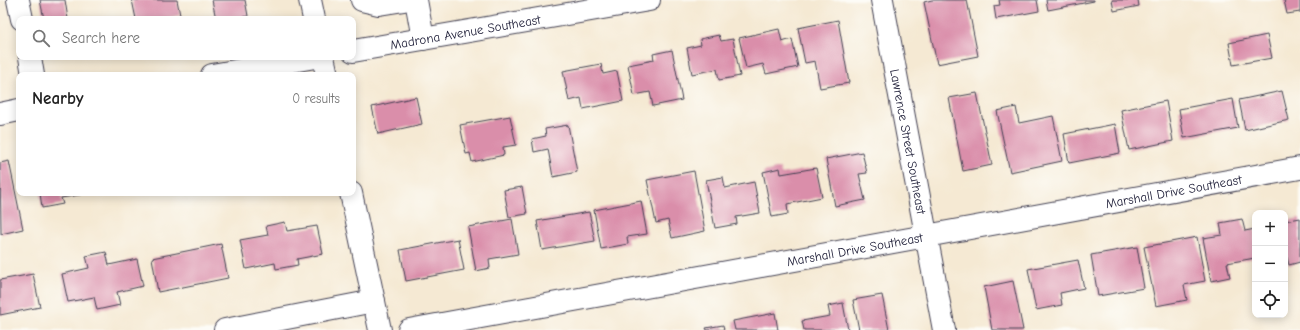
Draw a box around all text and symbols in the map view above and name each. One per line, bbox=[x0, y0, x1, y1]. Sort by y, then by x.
street label: Madrona Avenue Southeast bbox=[389, 11, 543, 52]
search box bbox=[16, 16, 356, 60]
icon: search bbox=[30, 27, 52, 49]
text: Search here bbox=[62, 29, 140, 47]
street label: Lawrence Street Southeast bbox=[888, 68, 930, 217]
text: Nearby bbox=[32, 89, 83, 108]
text: 0 results bbox=[292, 91, 340, 106]
street label: Marshall Drive Southeast bbox=[1104, 171, 1244, 211]
map controls bbox=[1252, 210, 1288, 318]
button: + bbox=[1252, 210, 1288, 246]
street label: Marshall Drive Southeast bbox=[785, 229, 925, 269]
button: − bbox=[1252, 246, 1288, 282]
button: locate bbox=[1252, 282, 1288, 318]

